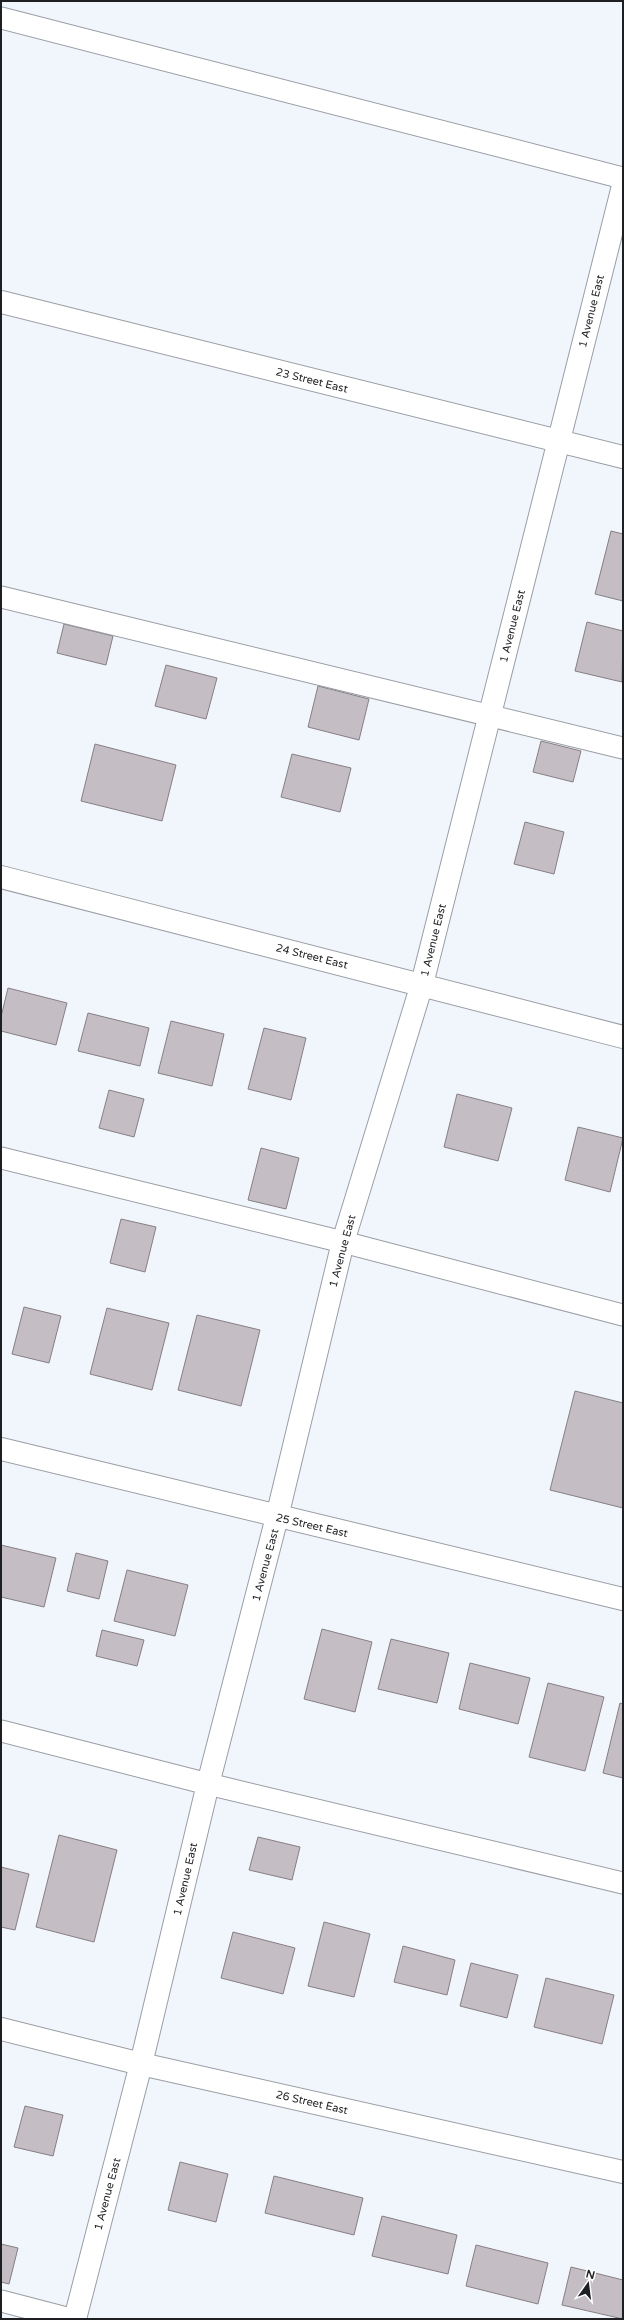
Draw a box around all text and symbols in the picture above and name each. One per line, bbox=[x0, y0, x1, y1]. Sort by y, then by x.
street label: 1 Avenue East bbox=[576, 273, 607, 349]
street label: 23 Street East bbox=[275, 365, 349, 396]
street label: 1 Avenue East bbox=[497, 588, 528, 664]
street label: 1 Avenue East bbox=[418, 902, 449, 978]
street label: 24 Street East bbox=[275, 941, 349, 972]
street label: 1 Avenue East bbox=[327, 1213, 358, 1289]
street label: 25 Street East bbox=[275, 1511, 349, 1540]
street label: 1 Avenue East bbox=[250, 1527, 281, 1603]
street label: 1 Avenue East bbox=[171, 1841, 200, 1917]
street label: 26 Street East bbox=[275, 2088, 349, 2117]
street label: 1 Avenue East bbox=[92, 2156, 123, 2232]
north arrow bbox=[568, 2264, 608, 2304]
text: N bbox=[584, 2267, 596, 2282]

